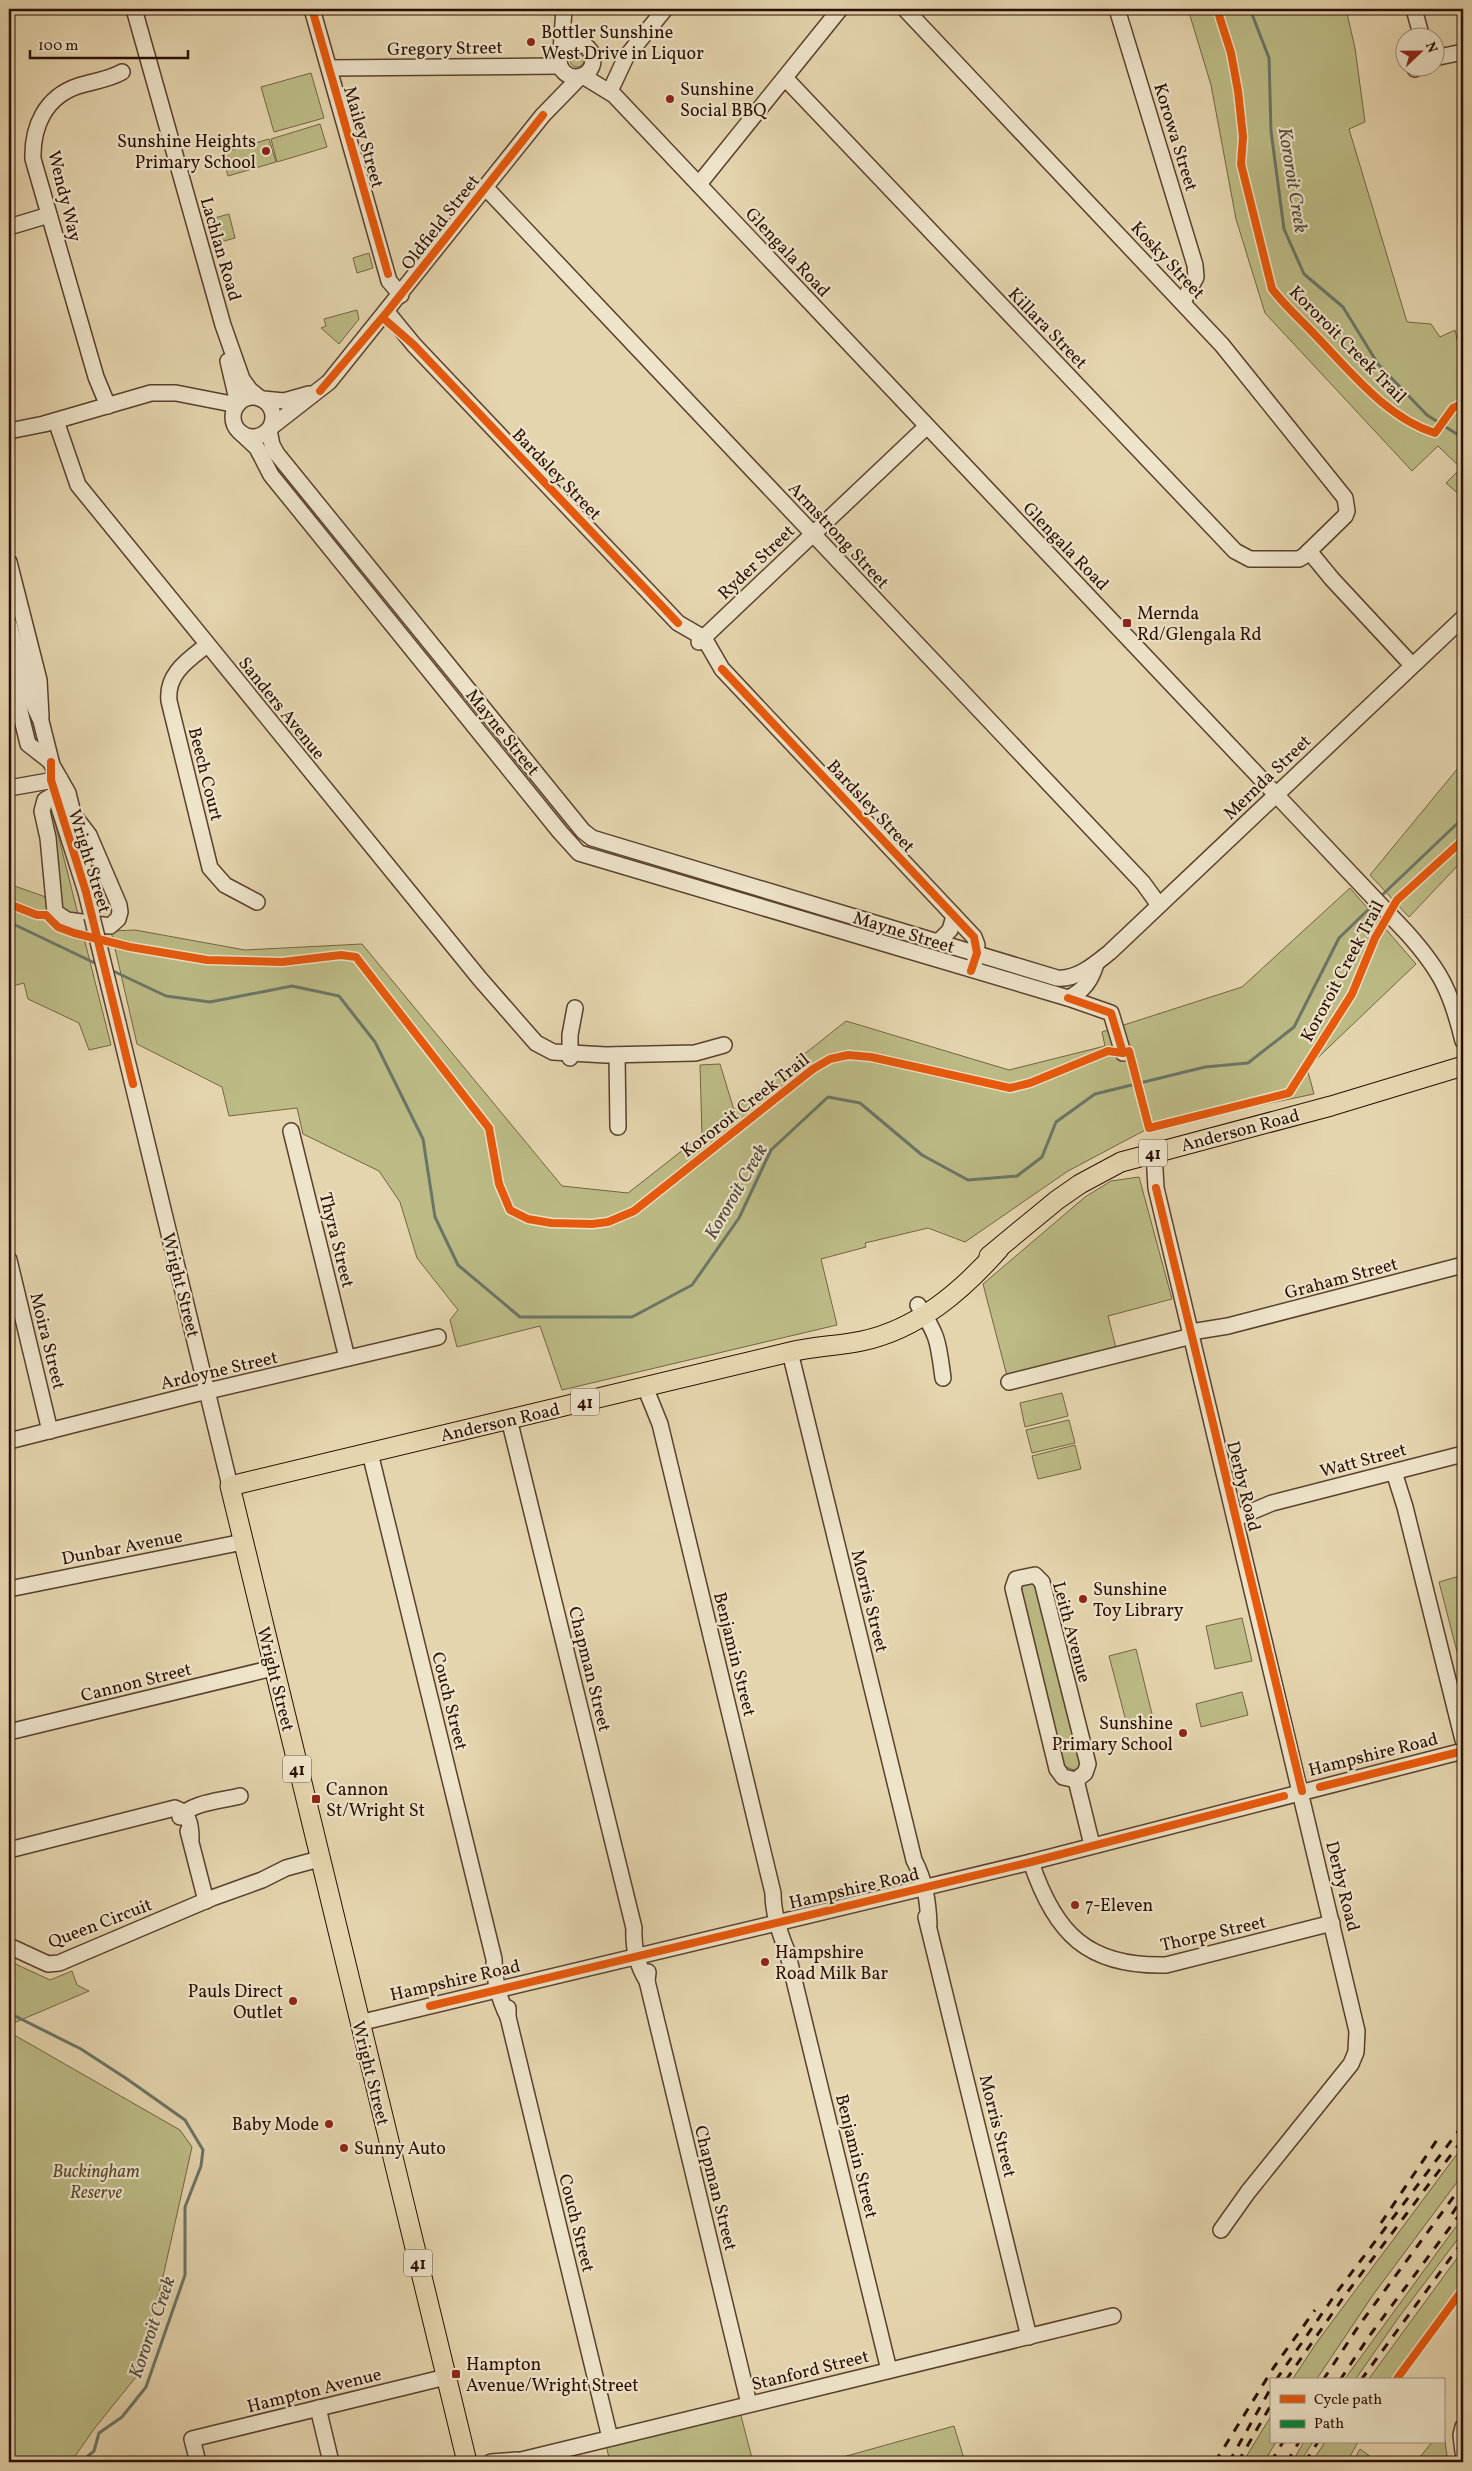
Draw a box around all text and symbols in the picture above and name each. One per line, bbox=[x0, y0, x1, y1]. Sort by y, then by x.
place label: Bottler Sunshine West Drive in Liquor bbox=[541, 21, 704, 67]
scale bar bbox=[30, 28, 188, 60]
north arrow bbox=[1394, 28, 1444, 78]
text: 100 m bbox=[38, 36, 78, 57]
street label: Gregory Street bbox=[387, 36, 503, 63]
marker: Bottler Sunshine West Drive in Liquor bbox=[525, 36, 537, 48]
text: N bbox=[1420, 39, 1441, 56]
place label: Sunshine Social BBQ bbox=[680, 78, 767, 124]
street label: Korowa Street bbox=[1146, 80, 1203, 194]
street label: Mailey Street bbox=[336, 84, 389, 191]
marker: Sunshine Social BBQ bbox=[664, 93, 676, 105]
water label: Kororoit Creek bbox=[1271, 126, 1313, 235]
place label: Sunshine Heights Primary School bbox=[117, 130, 256, 176]
marker: Sunshine Heights Primary School bbox=[260, 145, 272, 157]
street label: Wendy Way bbox=[40, 148, 87, 245]
street label: Oldfield Street bbox=[396, 170, 486, 276]
street label: Lachlan Road bbox=[193, 195, 246, 304]
street label: Glengala Road bbox=[739, 203, 835, 303]
street label: Kosky Street bbox=[1124, 216, 1210, 306]
street label: Kororoit Creek Trail bbox=[1283, 281, 1411, 409]
street label: Killara Street bbox=[1002, 283, 1092, 375]
street label: Bardsley Street bbox=[505, 423, 606, 527]
street label: Armstrong Street bbox=[782, 477, 894, 595]
street label: Glengala Road bbox=[1016, 497, 1114, 597]
street label: Ryder Street bbox=[713, 520, 801, 606]
place label: Mernda Rd/Glengala Rd bbox=[1137, 602, 1262, 648]
marker: Mernda Rd/Glengala Rd bbox=[1121, 617, 1133, 629]
street label: Sanders Avenue bbox=[231, 652, 330, 766]
street label: Mayne Street bbox=[459, 684, 545, 782]
street label: Beech Court bbox=[181, 725, 228, 824]
street label: Mernda Street bbox=[1219, 730, 1317, 826]
street label: Bardsley Street bbox=[820, 755, 920, 859]
street label: Wright Street bbox=[61, 807, 116, 916]
street label: Kororoit Creek Trail bbox=[1295, 897, 1391, 1047]
street label: Mayne Street bbox=[850, 906, 957, 961]
street label: Kororoit Creek Trail bbox=[676, 1048, 815, 1164]
street label: Anderson Road bbox=[1178, 1104, 1303, 1159]
water label: Kororoit Creek bbox=[699, 1139, 775, 1245]
road number: 41 bbox=[1139, 1140, 1167, 1166]
street label: Thyra Street bbox=[312, 1190, 359, 1291]
street label: Wright Street bbox=[154, 1230, 205, 1340]
street label: Graham Street bbox=[1282, 1252, 1401, 1307]
street label: Moira Street bbox=[22, 1290, 71, 1392]
street label: Ardoyne Street bbox=[158, 1346, 280, 1397]
road number: 41 bbox=[571, 1388, 599, 1415]
street label: Anderson Road bbox=[438, 1398, 563, 1449]
street label: Watt Street bbox=[1317, 1438, 1409, 1485]
street label: Derby Road bbox=[1219, 1439, 1266, 1534]
street label: Dunbar Avenue bbox=[60, 1524, 185, 1572]
street label: Morris Street bbox=[844, 1547, 893, 1655]
place label: Sunshine Toy Library bbox=[1093, 1578, 1184, 1624]
street label: Leith Avenue bbox=[1045, 1579, 1096, 1686]
street label: Benjamin Street bbox=[706, 1590, 761, 1719]
marker: Sunshine Toy Library bbox=[1077, 1593, 1089, 1605]
street label: Chapman Street bbox=[561, 1604, 616, 1735]
street label: Wright Street bbox=[249, 1624, 300, 1734]
street label: Couch Street bbox=[424, 1650, 473, 1753]
street label: Cannon Street bbox=[78, 1658, 194, 1709]
place label: Sunshine Primary School bbox=[1052, 1712, 1173, 1758]
marker: Sunshine Primary School bbox=[1177, 1727, 1189, 1739]
street label: Hampshire Road bbox=[1306, 1727, 1441, 1784]
road number: 41 bbox=[283, 1756, 311, 1782]
place label: Cannon St/Wright St bbox=[326, 1778, 425, 1824]
marker: Cannon St/Wright St bbox=[310, 1793, 322, 1805]
street label: Derby Road bbox=[1318, 1839, 1365, 1934]
street label: Hampshire Road bbox=[787, 1862, 922, 1917]
street label: Queen Circuit bbox=[45, 1893, 156, 1956]
place label: 7-Eleven bbox=[1085, 1894, 1153, 1919]
marker: 7-Eleven bbox=[1069, 1899, 1081, 1911]
street label: Thorpe Street bbox=[1158, 1910, 1269, 1959]
place label: Hampshire Road Milk Bar bbox=[775, 1941, 888, 1987]
street label: Hampshire Road bbox=[388, 1954, 523, 2009]
marker: Hampshire Road Milk Bar bbox=[759, 1956, 771, 1968]
place label: Pauls Direct Outlet bbox=[188, 1980, 283, 2026]
marker: Pauls Direct Outlet bbox=[287, 1995, 299, 2007]
street label: Wright Street bbox=[344, 2018, 395, 2128]
street label: Morris Street bbox=[972, 2072, 1021, 2180]
street label: Benjamin Street bbox=[828, 2092, 883, 2221]
place label: Baby Mode bbox=[232, 2113, 319, 2138]
marker: Baby Mode bbox=[323, 2118, 335, 2130]
street label: Chapman Street bbox=[687, 2123, 742, 2254]
place label: Sunny Auto bbox=[354, 2137, 446, 2162]
marker: Sunny Auto bbox=[338, 2142, 350, 2154]
park label: Buckingham Reserve bbox=[52, 2160, 140, 2206]
street label: Couch Street bbox=[551, 2172, 600, 2275]
road number: 41 bbox=[404, 2250, 432, 2276]
water label: Kororoit Creek bbox=[123, 2273, 183, 2382]
street label: Stanford Street bbox=[749, 2345, 872, 2398]
place label: Hampton Avenue/Wright Street bbox=[466, 2353, 639, 2399]
street label: Hampton Avenue bbox=[245, 2363, 384, 2420]
marker: Hampton Avenue/Wright Street bbox=[450, 2368, 462, 2380]
legend bbox=[1270, 2378, 1444, 2444]
text: Cycle path bbox=[1314, 2390, 1382, 2411]
text: Path bbox=[1314, 2414, 1344, 2435]

